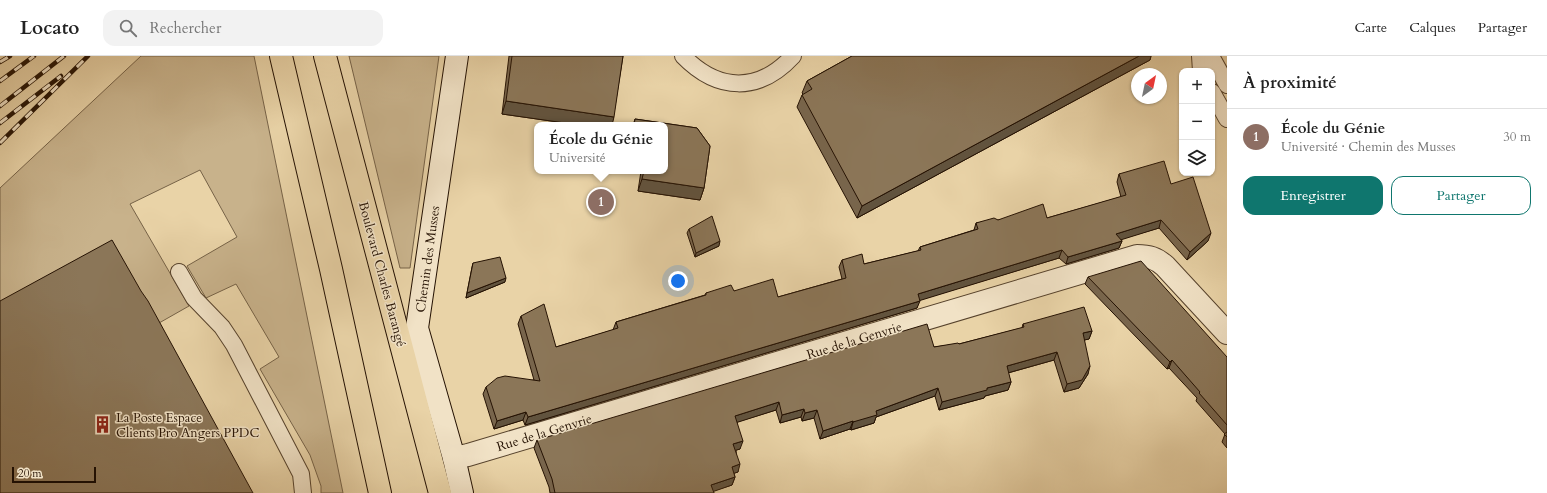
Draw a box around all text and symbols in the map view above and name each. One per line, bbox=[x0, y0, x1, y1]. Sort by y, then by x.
search box bbox=[103, 10, 383, 46]
text: Locato bbox=[20, 15, 79, 41]
icon: search bbox=[117, 17, 139, 39]
text: Rechercher bbox=[149, 18, 221, 38]
text: Carte bbox=[1355, 18, 1387, 37]
text: Calques bbox=[1409, 18, 1456, 37]
text: Partager bbox=[1478, 18, 1527, 37]
north arrow bbox=[1131, 68, 1167, 104]
map controls bbox=[1179, 68, 1215, 176]
button: + bbox=[1179, 68, 1215, 104]
text: À proximité bbox=[1243, 71, 1337, 94]
button: − bbox=[1179, 104, 1215, 140]
text: École du Génie bbox=[1281, 118, 1385, 138]
popup bbox=[534, 122, 668, 174]
text: 1 bbox=[1253, 128, 1259, 146]
text: 30 m bbox=[1503, 128, 1531, 146]
text: École du Génie bbox=[549, 129, 653, 149]
text: Université · Chemin des Musses bbox=[1281, 138, 1456, 156]
button: layers bbox=[1179, 140, 1215, 176]
text: Université bbox=[549, 149, 606, 167]
button: Enregistrer bbox=[1243, 176, 1383, 215]
button: Partager bbox=[1391, 176, 1531, 215]
pin: 1 bbox=[588, 187, 614, 217]
street label: Boulevard Charles Barangé bbox=[354, 200, 410, 349]
street label: Chemin des Musses bbox=[412, 205, 444, 314]
your location bbox=[668, 271, 688, 291]
street label: Rue de la Genvrie bbox=[804, 318, 904, 364]
place label: La Poste Espace Clients Pro Angers PPDC bbox=[116, 409, 259, 442]
street label: Rue de la Genvrie bbox=[494, 410, 594, 456]
building icon: La Poste Espace Clients Pro Angers PPDC bbox=[93, 414, 113, 434]
scale bar bbox=[12, 465, 96, 484]
text: 20 m bbox=[18, 466, 42, 481]

